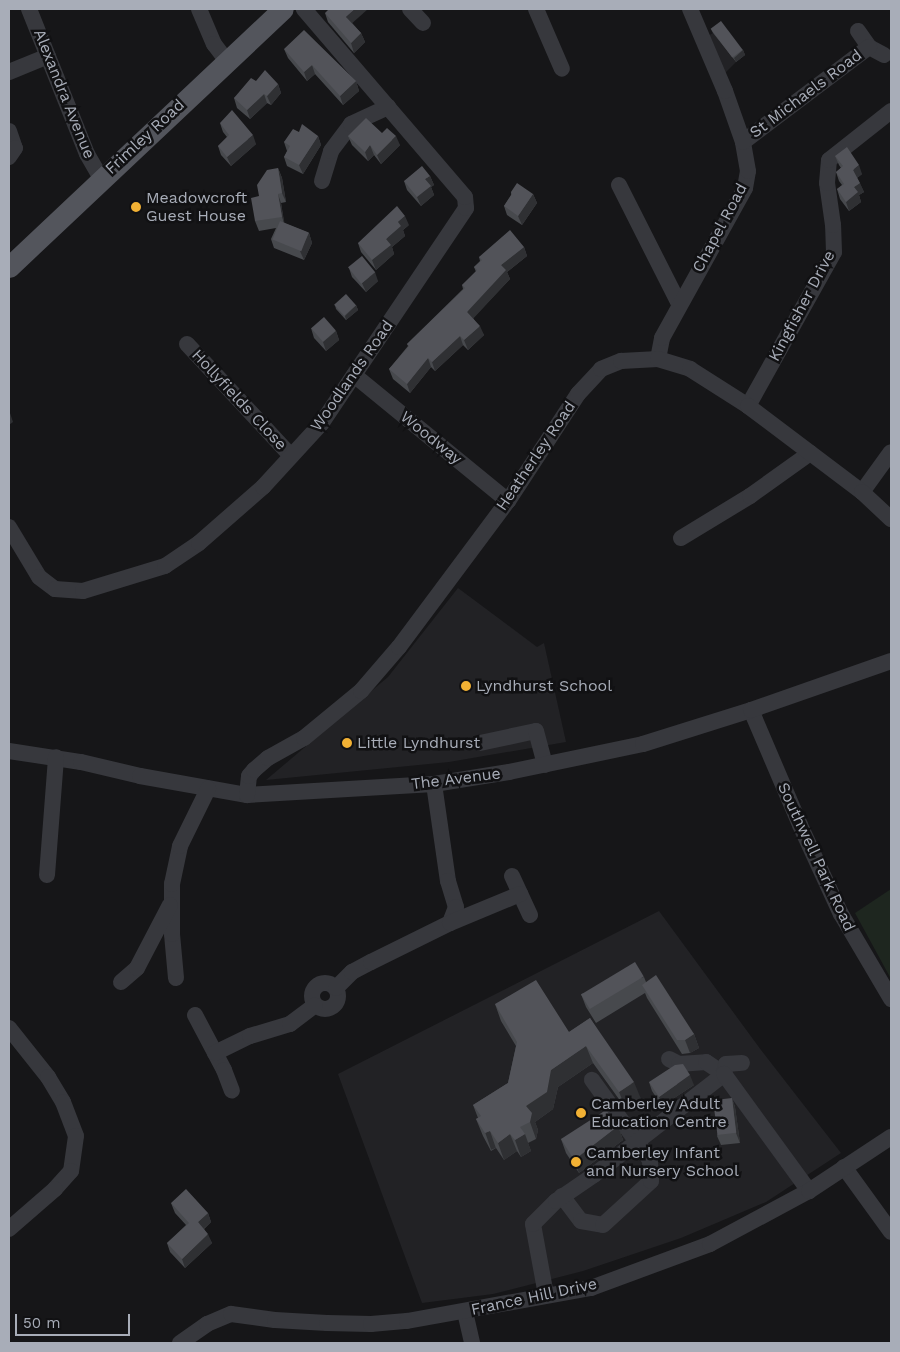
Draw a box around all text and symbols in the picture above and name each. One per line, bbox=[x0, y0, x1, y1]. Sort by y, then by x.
street label: Alexandra Avenue bbox=[29, 26, 99, 162]
street label: St Michaels Road bbox=[746, 46, 866, 142]
street label: Frimley Road bbox=[101, 95, 189, 179]
street label: Chapel Road bbox=[688, 180, 752, 276]
place label: Meadowcroft Guest House bbox=[146, 188, 247, 226]
marker: Meadowcroft Guest House bbox=[130, 201, 142, 213]
street label: Kingfisher Drive bbox=[765, 247, 839, 365]
street label: Woodlands Road bbox=[307, 317, 397, 435]
street label: Hollyfields Close bbox=[187, 346, 291, 454]
street label: Heatherley Road bbox=[492, 397, 580, 515]
street label: Woodway bbox=[396, 407, 466, 469]
place label: Lyndhurst School bbox=[476, 676, 612, 696]
marker: Lyndhurst School bbox=[460, 680, 472, 692]
place label: Little Lyndhurst bbox=[357, 733, 480, 753]
marker: Little Lyndhurst bbox=[341, 737, 353, 749]
street label: The Avenue bbox=[410, 764, 502, 794]
street label: Southwell Park Road bbox=[773, 779, 859, 935]
place label: Camberley Adult Education Centre bbox=[591, 1094, 727, 1132]
marker: Camberley Adult Education Centre bbox=[575, 1107, 587, 1119]
place label: Camberley Infant and Nursery School bbox=[586, 1143, 739, 1181]
marker: Camberley Infant and Nursery School bbox=[570, 1156, 582, 1168]
street label: France Hill Drive bbox=[469, 1274, 599, 1320]
scale bar bbox=[18, 1304, 132, 1336]
text: 50 m bbox=[23, 1314, 60, 1332]

